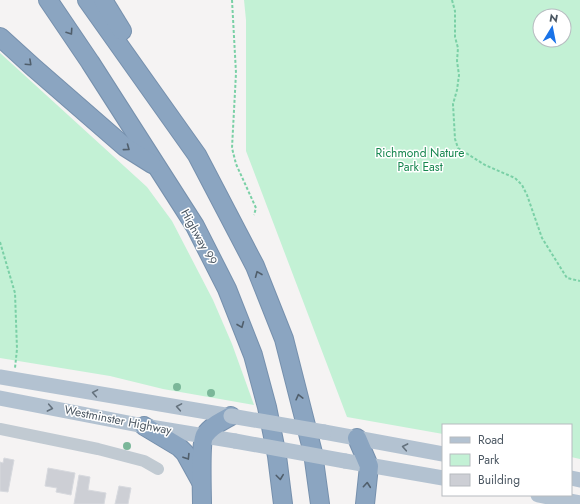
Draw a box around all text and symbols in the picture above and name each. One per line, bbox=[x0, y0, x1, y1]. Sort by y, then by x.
north arrow bbox=[532, 8, 572, 48]
text: N bbox=[548, 10, 559, 27]
one-way arrow bbox=[65, 28, 73, 35]
one-way arrow bbox=[24, 58, 31, 65]
one-way arrow bbox=[123, 143, 130, 151]
park label: Richmond Nature Park East bbox=[376, 144, 464, 176]
street label: Highway 99 bbox=[176, 206, 222, 268]
one-way arrow bbox=[255, 271, 263, 278]
one-way arrow bbox=[236, 320, 244, 328]
one-way arrow bbox=[92, 389, 98, 398]
one-way arrow bbox=[295, 394, 303, 401]
street label: Westminster Highway bbox=[63, 401, 174, 439]
one-way arrow bbox=[47, 403, 53, 411]
one-way arrow bbox=[175, 403, 182, 412]
legend bbox=[442, 424, 572, 496]
text: Road bbox=[478, 431, 504, 449]
one-way arrow bbox=[402, 443, 408, 451]
text: Park bbox=[478, 451, 500, 469]
one-way arrow bbox=[182, 453, 189, 460]
text: Building bbox=[478, 471, 520, 489]
one-way arrow bbox=[275, 474, 284, 480]
one-way arrow bbox=[362, 482, 371, 488]

